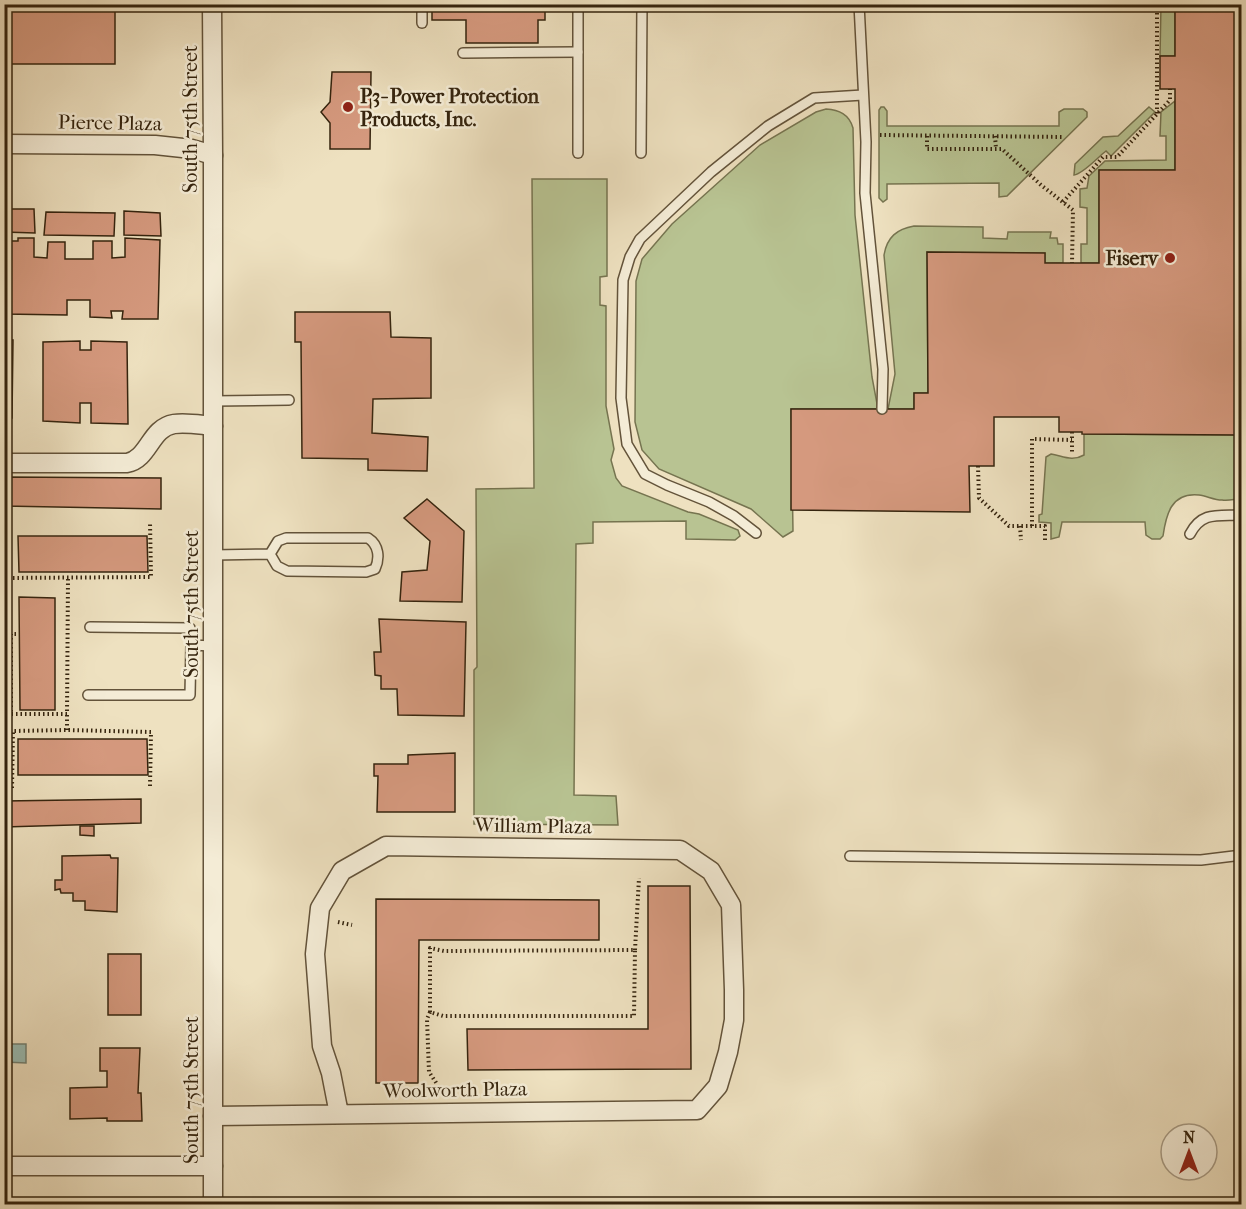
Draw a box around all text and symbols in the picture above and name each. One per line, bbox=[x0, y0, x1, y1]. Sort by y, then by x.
street label: South 75th Street bbox=[179, 45, 202, 193]
place label: P3- Power Protection Products, Inc. bbox=[360, 85, 540, 131]
marker: P3- Power Protection Products, Inc. bbox=[341, 100, 355, 114]
street label: Pierce Plaza bbox=[58, 111, 163, 135]
place label: Fiserv bbox=[1105, 247, 1159, 270]
marker: Fiserv bbox=[1163, 251, 1177, 265]
street label: South 75th Street bbox=[180, 530, 203, 678]
street label: William Plaza bbox=[473, 813, 593, 839]
street label: South 75th Street bbox=[180, 1016, 203, 1164]
street label: Woolworth Plaza bbox=[382, 1077, 528, 1103]
north arrow bbox=[1159, 1122, 1219, 1182]
text: N bbox=[1183, 1128, 1196, 1147]

